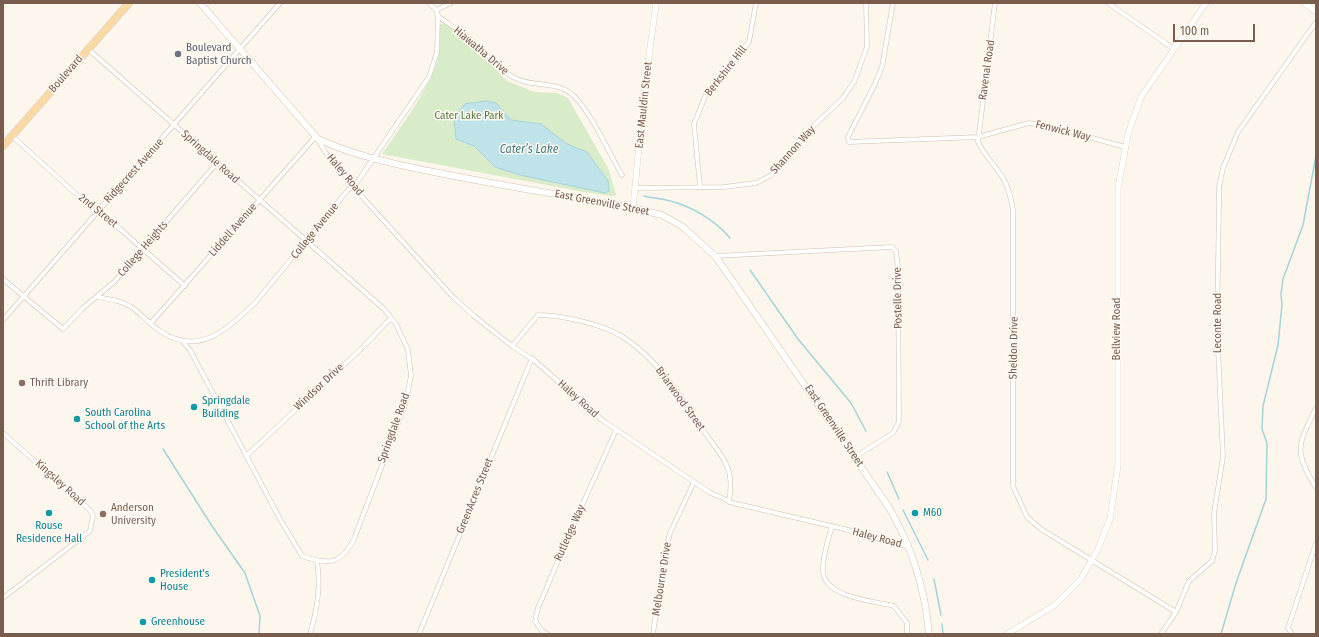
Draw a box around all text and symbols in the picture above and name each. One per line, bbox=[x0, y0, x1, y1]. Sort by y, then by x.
scale bar bbox=[1175, 16, 1257, 42]
street label: Hiawatha Drive bbox=[451, 24, 511, 78]
text: 100 m bbox=[1180, 24, 1209, 38]
street label: Ravenal Road bbox=[976, 39, 998, 101]
place label: Boulevard Baptist Church bbox=[186, 41, 252, 67]
street label: Berkshire Hill bbox=[702, 43, 750, 99]
marker: Boulevard Baptist Church bbox=[173, 49, 183, 59]
street label: Boulevard bbox=[46, 53, 86, 95]
street label: East Mauldin Street bbox=[633, 61, 655, 149]
park label: Cater Lake Park bbox=[435, 109, 503, 123]
street label: Fenwick Way bbox=[1034, 118, 1092, 144]
street label: Shannon Way bbox=[768, 123, 818, 177]
street label: Springdale Road bbox=[178, 127, 242, 187]
street label: Ridgecrest Avenue bbox=[101, 136, 167, 206]
water label: Cater’s Lake bbox=[500, 143, 558, 157]
street label: Haley Road bbox=[324, 151, 366, 199]
street label: East Greenville Street bbox=[554, 187, 650, 219]
street label: 2nd Street bbox=[76, 191, 120, 231]
street label: College Avenue bbox=[288, 200, 342, 262]
street label: Liddell Avenue bbox=[206, 201, 260, 259]
street label: College Heights bbox=[115, 218, 171, 280]
street label: Postelle Drive bbox=[891, 267, 905, 329]
street label: Leconte Road bbox=[1211, 293, 1225, 353]
street label: Bellview Road bbox=[1110, 298, 1124, 360]
street label: Sheldon Drive bbox=[1007, 316, 1021, 380]
street label: Windsor Drive bbox=[291, 361, 347, 413]
street label: Briarwood Street bbox=[652, 364, 708, 434]
place label: Thrift Library bbox=[30, 376, 88, 390]
street label: Haley Road bbox=[555, 377, 601, 421]
marker: Thrift Library bbox=[17, 378, 27, 388]
street label: East Greenville Street bbox=[802, 382, 866, 470]
street label: Springdale Road bbox=[375, 391, 413, 465]
place label: Springdale Building bbox=[202, 394, 250, 420]
marker: Springdale Building bbox=[189, 402, 199, 412]
place label: South Carolina School of the Arts bbox=[85, 406, 165, 432]
marker: South Carolina School of the Arts bbox=[72, 414, 82, 424]
street label: GreenAcres Street bbox=[454, 456, 496, 536]
street label: Kingsley Road bbox=[32, 457, 88, 509]
place label: Anderson University bbox=[111, 501, 156, 527]
street label: Rutledge Way bbox=[552, 503, 588, 563]
place label: M60 bbox=[923, 506, 942, 520]
marker: Rouse Residence Hall bbox=[44, 508, 54, 518]
marker: M60 bbox=[910, 508, 920, 518]
marker: Anderson University bbox=[98, 509, 108, 519]
place label: Rouse Residence Hall bbox=[16, 519, 82, 545]
street label: Haley Road bbox=[851, 525, 903, 551]
street label: Melbourne Drive bbox=[650, 541, 674, 617]
place label: President's House bbox=[160, 567, 209, 593]
marker: President's House bbox=[147, 575, 157, 585]
place label: Greenhouse bbox=[151, 615, 205, 629]
marker: Greenhouse bbox=[138, 617, 148, 627]

